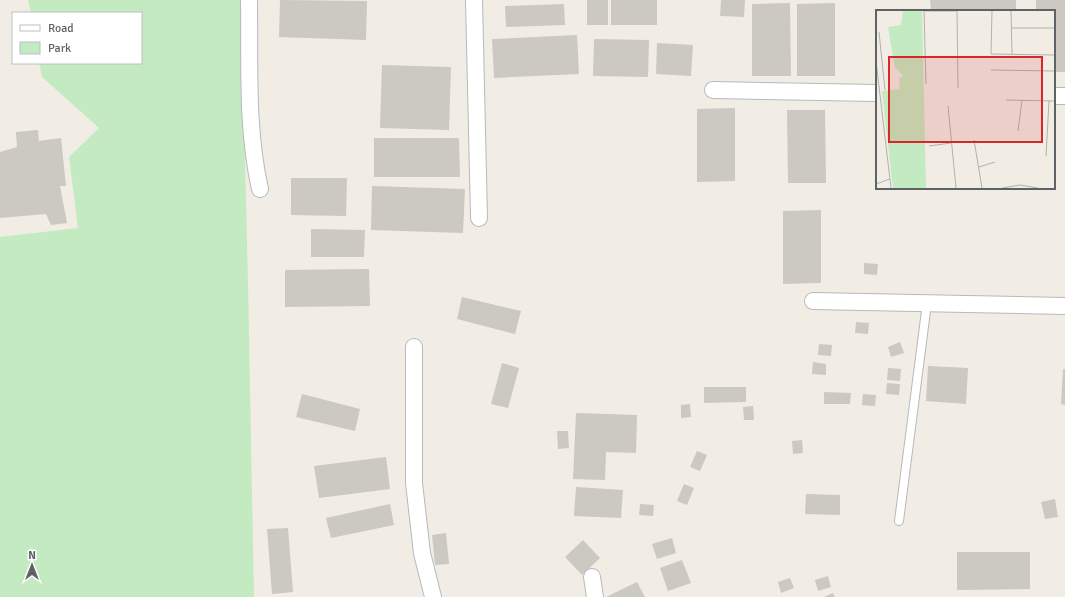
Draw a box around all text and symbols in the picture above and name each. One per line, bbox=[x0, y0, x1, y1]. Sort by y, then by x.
inset map bbox=[876, 10, 1055, 189]
legend bbox=[12, 12, 142, 64]
text: Road bbox=[48, 21, 74, 36]
text: Park bbox=[48, 41, 71, 56]
north arrow bbox=[12, 545, 52, 585]
text: N bbox=[28, 549, 36, 562]

